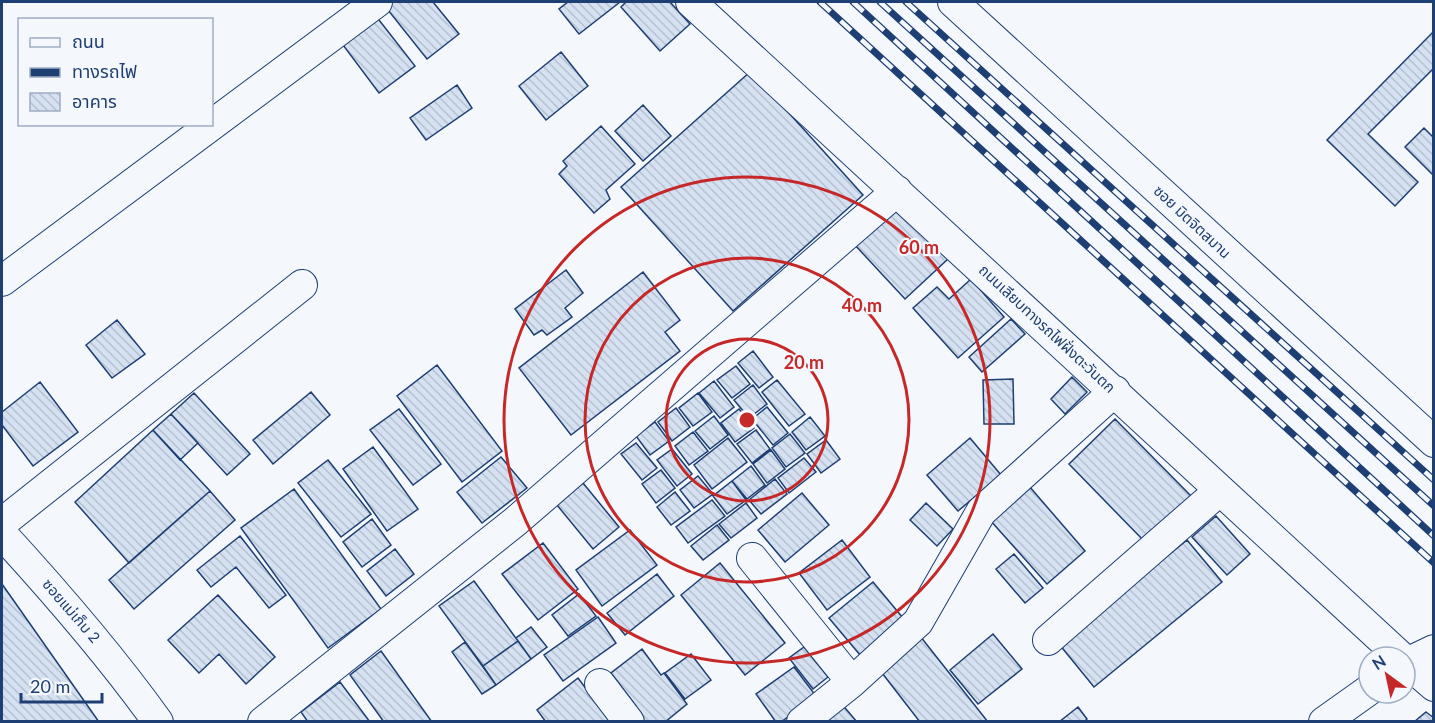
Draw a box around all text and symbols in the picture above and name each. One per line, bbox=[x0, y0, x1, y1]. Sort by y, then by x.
legend bbox=[18, 18, 213, 126]
text: ถนน bbox=[72, 30, 105, 52]
text: ทางรถไฟ bbox=[72, 60, 137, 82]
text: อาคาร bbox=[72, 90, 117, 112]
street label: ซอย มิตจิตสมาน bbox=[1150, 181, 1235, 262]
text: 60 m bbox=[899, 236, 939, 258]
street label: ถนนเลียบทางรถไฟฝั่งตะวันตก bbox=[976, 260, 1120, 396]
text: 40 m bbox=[842, 294, 882, 316]
text: 20 m bbox=[784, 351, 824, 373]
centre of rings bbox=[737, 410, 757, 430]
street label: ซอยแม่เก็บ 2 bbox=[39, 575, 104, 646]
north arrow bbox=[1357, 645, 1417, 705]
text: N bbox=[1368, 651, 1389, 673]
scale bar bbox=[21, 666, 102, 704]
text: 20 m bbox=[30, 675, 70, 697]

